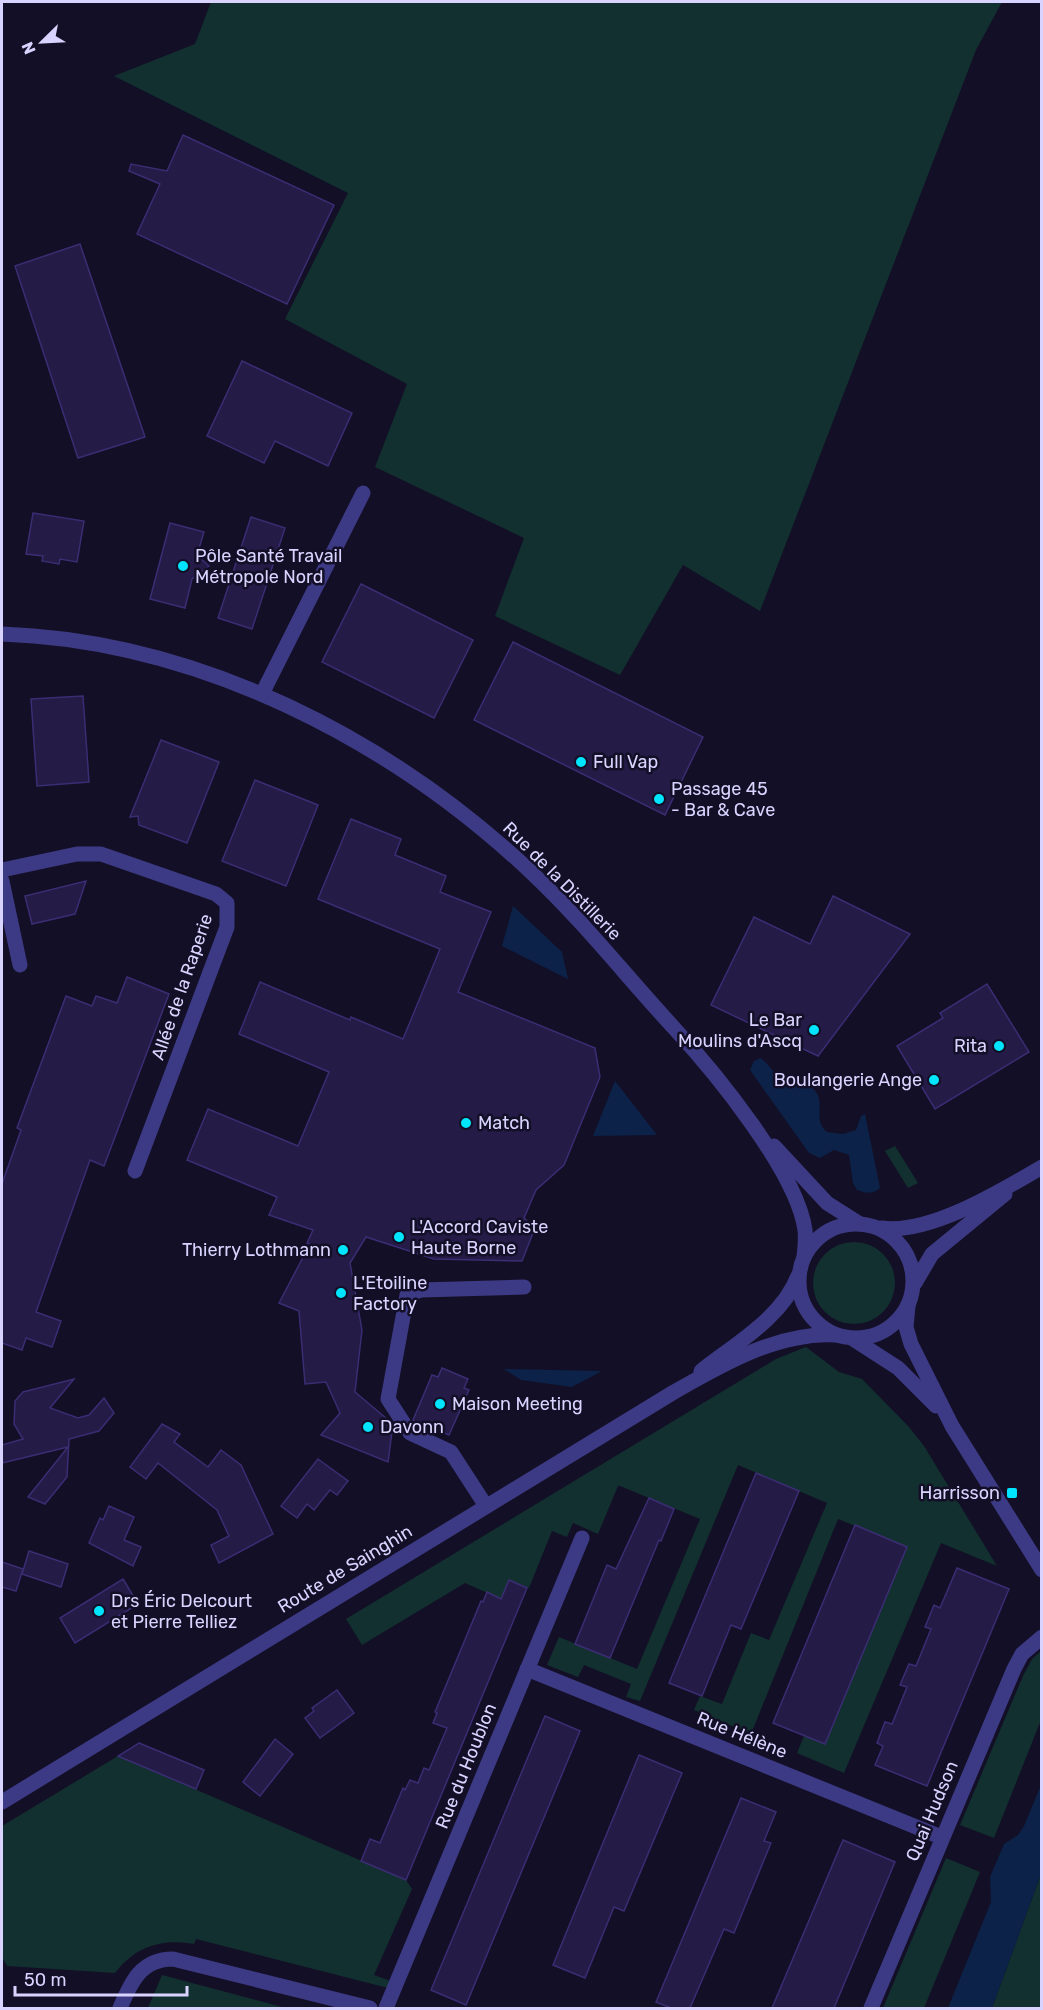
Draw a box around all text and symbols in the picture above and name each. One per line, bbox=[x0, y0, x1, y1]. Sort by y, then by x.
north arrow bbox=[12, 12, 72, 72]
text: N bbox=[18, 39, 40, 57]
place label: Pôle Santé Travail Métropole Nord bbox=[195, 545, 342, 588]
marker: Pôle Santé Travail Métropole Nord bbox=[176, 559, 190, 573]
place label: Full Vap bbox=[593, 751, 658, 773]
marker: Full Vap bbox=[574, 755, 588, 769]
place label: Passage 45 - Bar & Cave bbox=[671, 778, 775, 821]
marker: Passage 45 - Bar & Cave bbox=[652, 792, 666, 806]
street label: Rue de la Distillerie bbox=[498, 817, 626, 945]
street label: Allée de la Raperie bbox=[147, 911, 217, 1063]
place label: Le Bar Moulins d'Ascq bbox=[678, 1009, 802, 1052]
marker: Le Bar Moulins d'Ascq bbox=[807, 1023, 821, 1037]
place label: Rita bbox=[954, 1035, 987, 1057]
marker: Rita bbox=[992, 1039, 1006, 1053]
place label: Boulangerie Ange bbox=[774, 1069, 922, 1091]
marker: Boulangerie Ange bbox=[927, 1073, 941, 1087]
place label: Match bbox=[478, 1112, 530, 1134]
marker: Match bbox=[459, 1116, 473, 1130]
place label: L'Accord Caviste Haute Borne bbox=[411, 1216, 548, 1259]
marker: L'Accord Caviste Haute Borne bbox=[392, 1230, 406, 1244]
place label: Thierry Lothmann bbox=[182, 1239, 331, 1261]
marker: Thierry Lothmann bbox=[336, 1243, 350, 1257]
place label: L'Etoiline Factory bbox=[353, 1272, 427, 1315]
marker: L'Etoiline Factory bbox=[334, 1286, 348, 1300]
place label: Maison Meeting bbox=[452, 1393, 583, 1415]
marker: Maison Meeting bbox=[433, 1397, 447, 1411]
place label: Davonn bbox=[380, 1416, 444, 1438]
marker: Davonn bbox=[361, 1420, 375, 1434]
place label: Harrisson bbox=[920, 1482, 1000, 1504]
marker: Harrisson bbox=[1005, 1486, 1019, 1500]
street label: Route de Sainghin bbox=[274, 1520, 416, 1618]
place label: Drs Éric Delcourt et Pierre Telliez bbox=[111, 1590, 252, 1633]
marker: Drs Éric Delcourt et Pierre Telliez bbox=[92, 1604, 106, 1618]
street label: Rue du Houblon bbox=[431, 1700, 501, 1832]
street label: Rue Hélène bbox=[694, 1707, 790, 1763]
street label: Quai Hudson bbox=[901, 1758, 963, 1864]
scale bar bbox=[15, 1959, 188, 1997]
text: 50 m bbox=[24, 1969, 67, 1991]

